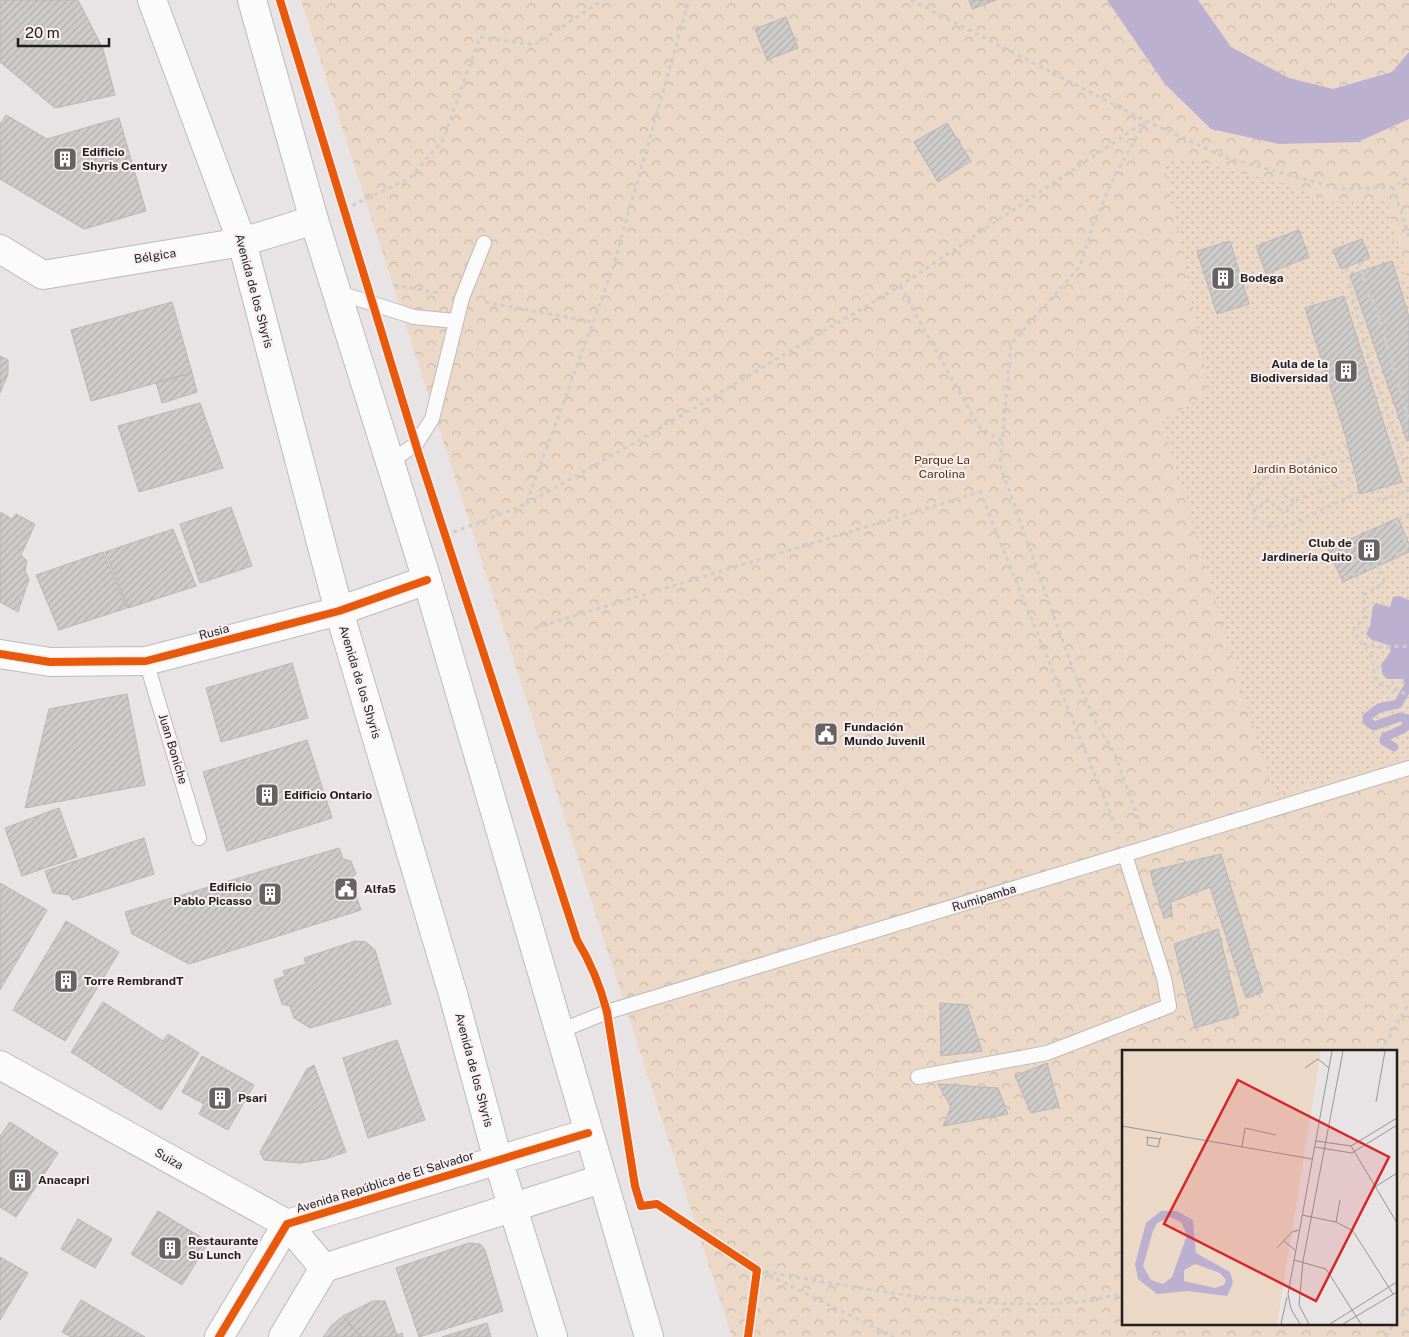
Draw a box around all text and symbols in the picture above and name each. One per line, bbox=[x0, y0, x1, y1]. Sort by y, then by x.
scale bar bbox=[18, 15, 109, 47]
text: 20 m bbox=[25, 24, 60, 41]
place label: Edificio Shyris Century bbox=[82, 145, 168, 173]
building icon: Edificio Shyris Century bbox=[52, 146, 78, 172]
street label: Avenida de los Shyris bbox=[232, 232, 276, 350]
street label: Bélgica bbox=[133, 246, 177, 266]
building icon: Bodega bbox=[1210, 265, 1236, 291]
place label: Bodega bbox=[1240, 271, 1284, 285]
place label: Aula de la Biodiversidad bbox=[1250, 357, 1328, 385]
building icon: Aula de la Biodiversidad bbox=[1333, 358, 1359, 384]
park label: Parque La Carolina bbox=[914, 453, 970, 481]
park label: Jardin Botánico bbox=[1252, 462, 1338, 476]
place label: Club de Jardinería Quito bbox=[1262, 536, 1352, 564]
building icon: Club de Jardinería Quito bbox=[1356, 537, 1382, 563]
street label: Rusia bbox=[197, 621, 231, 643]
street label: Avenida de los Shyris bbox=[336, 624, 384, 740]
street label: Juan Boniche bbox=[156, 712, 190, 786]
place label: Fundación Mundo Juvenil bbox=[844, 720, 925, 748]
public building icon: Fundación Mundo Juvenil bbox=[813, 721, 839, 747]
building icon: Edificio Ontario bbox=[254, 782, 280, 808]
place label: Edificio Ontario bbox=[284, 788, 372, 802]
public building icon: Alfa5 bbox=[333, 876, 359, 902]
place label: Edificio Pablo Picasso bbox=[173, 880, 252, 908]
building icon: Edificio Pablo Picasso bbox=[257, 881, 283, 907]
place label: Alfa5 bbox=[364, 882, 396, 896]
street label: Rumipamba bbox=[950, 882, 1018, 914]
building icon: Torre RembrandT bbox=[53, 968, 79, 994]
place label: Torre RembrandT bbox=[84, 974, 184, 988]
street label: Avenida de los Shyris bbox=[452, 1011, 496, 1129]
inset map bbox=[1122, 1050, 1396, 1324]
building icon: Psari bbox=[207, 1085, 233, 1111]
place label: Psari bbox=[238, 1091, 267, 1105]
street label: Suiza bbox=[152, 1145, 186, 1173]
street label: Avenida República de El Salvador bbox=[294, 1148, 476, 1216]
building icon: Anacapri bbox=[7, 1167, 33, 1193]
place label: Anacapri bbox=[38, 1173, 89, 1187]
place label: Restaurante Su Lunch bbox=[188, 1234, 259, 1262]
building icon: Restaurante Su Lunch bbox=[157, 1235, 183, 1261]

